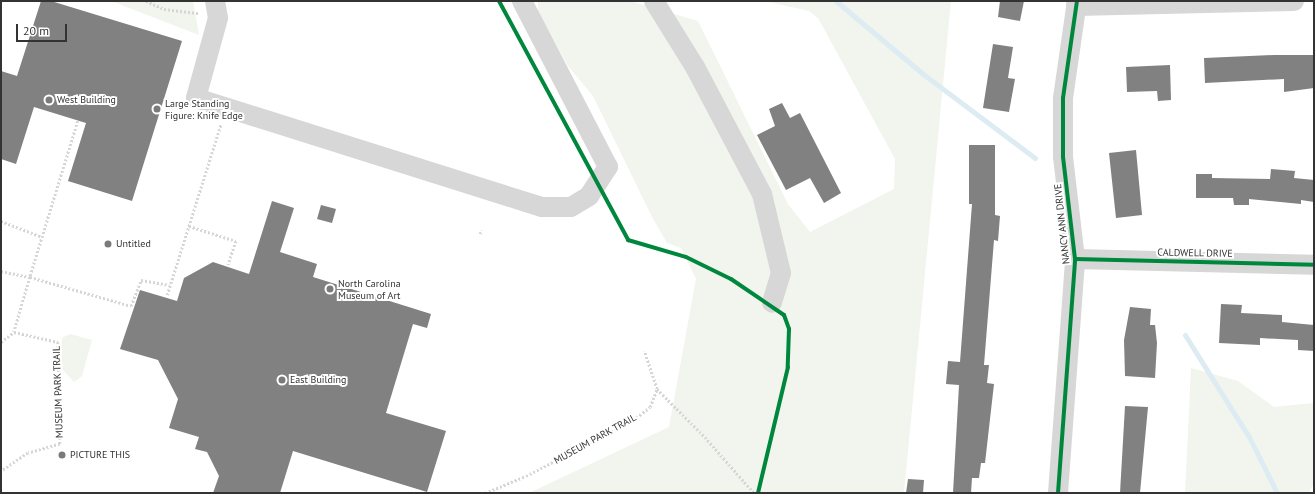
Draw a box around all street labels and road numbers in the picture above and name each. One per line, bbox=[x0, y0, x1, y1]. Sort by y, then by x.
street label: NANCY ANN DRIVE bbox=[1052, 183, 1072, 265]
street label: CALDWELL DRIVE bbox=[1157, 246, 1233, 260]
street label: MUSEUM PARK TRAIL bbox=[50, 345, 66, 439]
street label: MUSEUM PARK TRAIL bbox=[551, 411, 639, 467]

